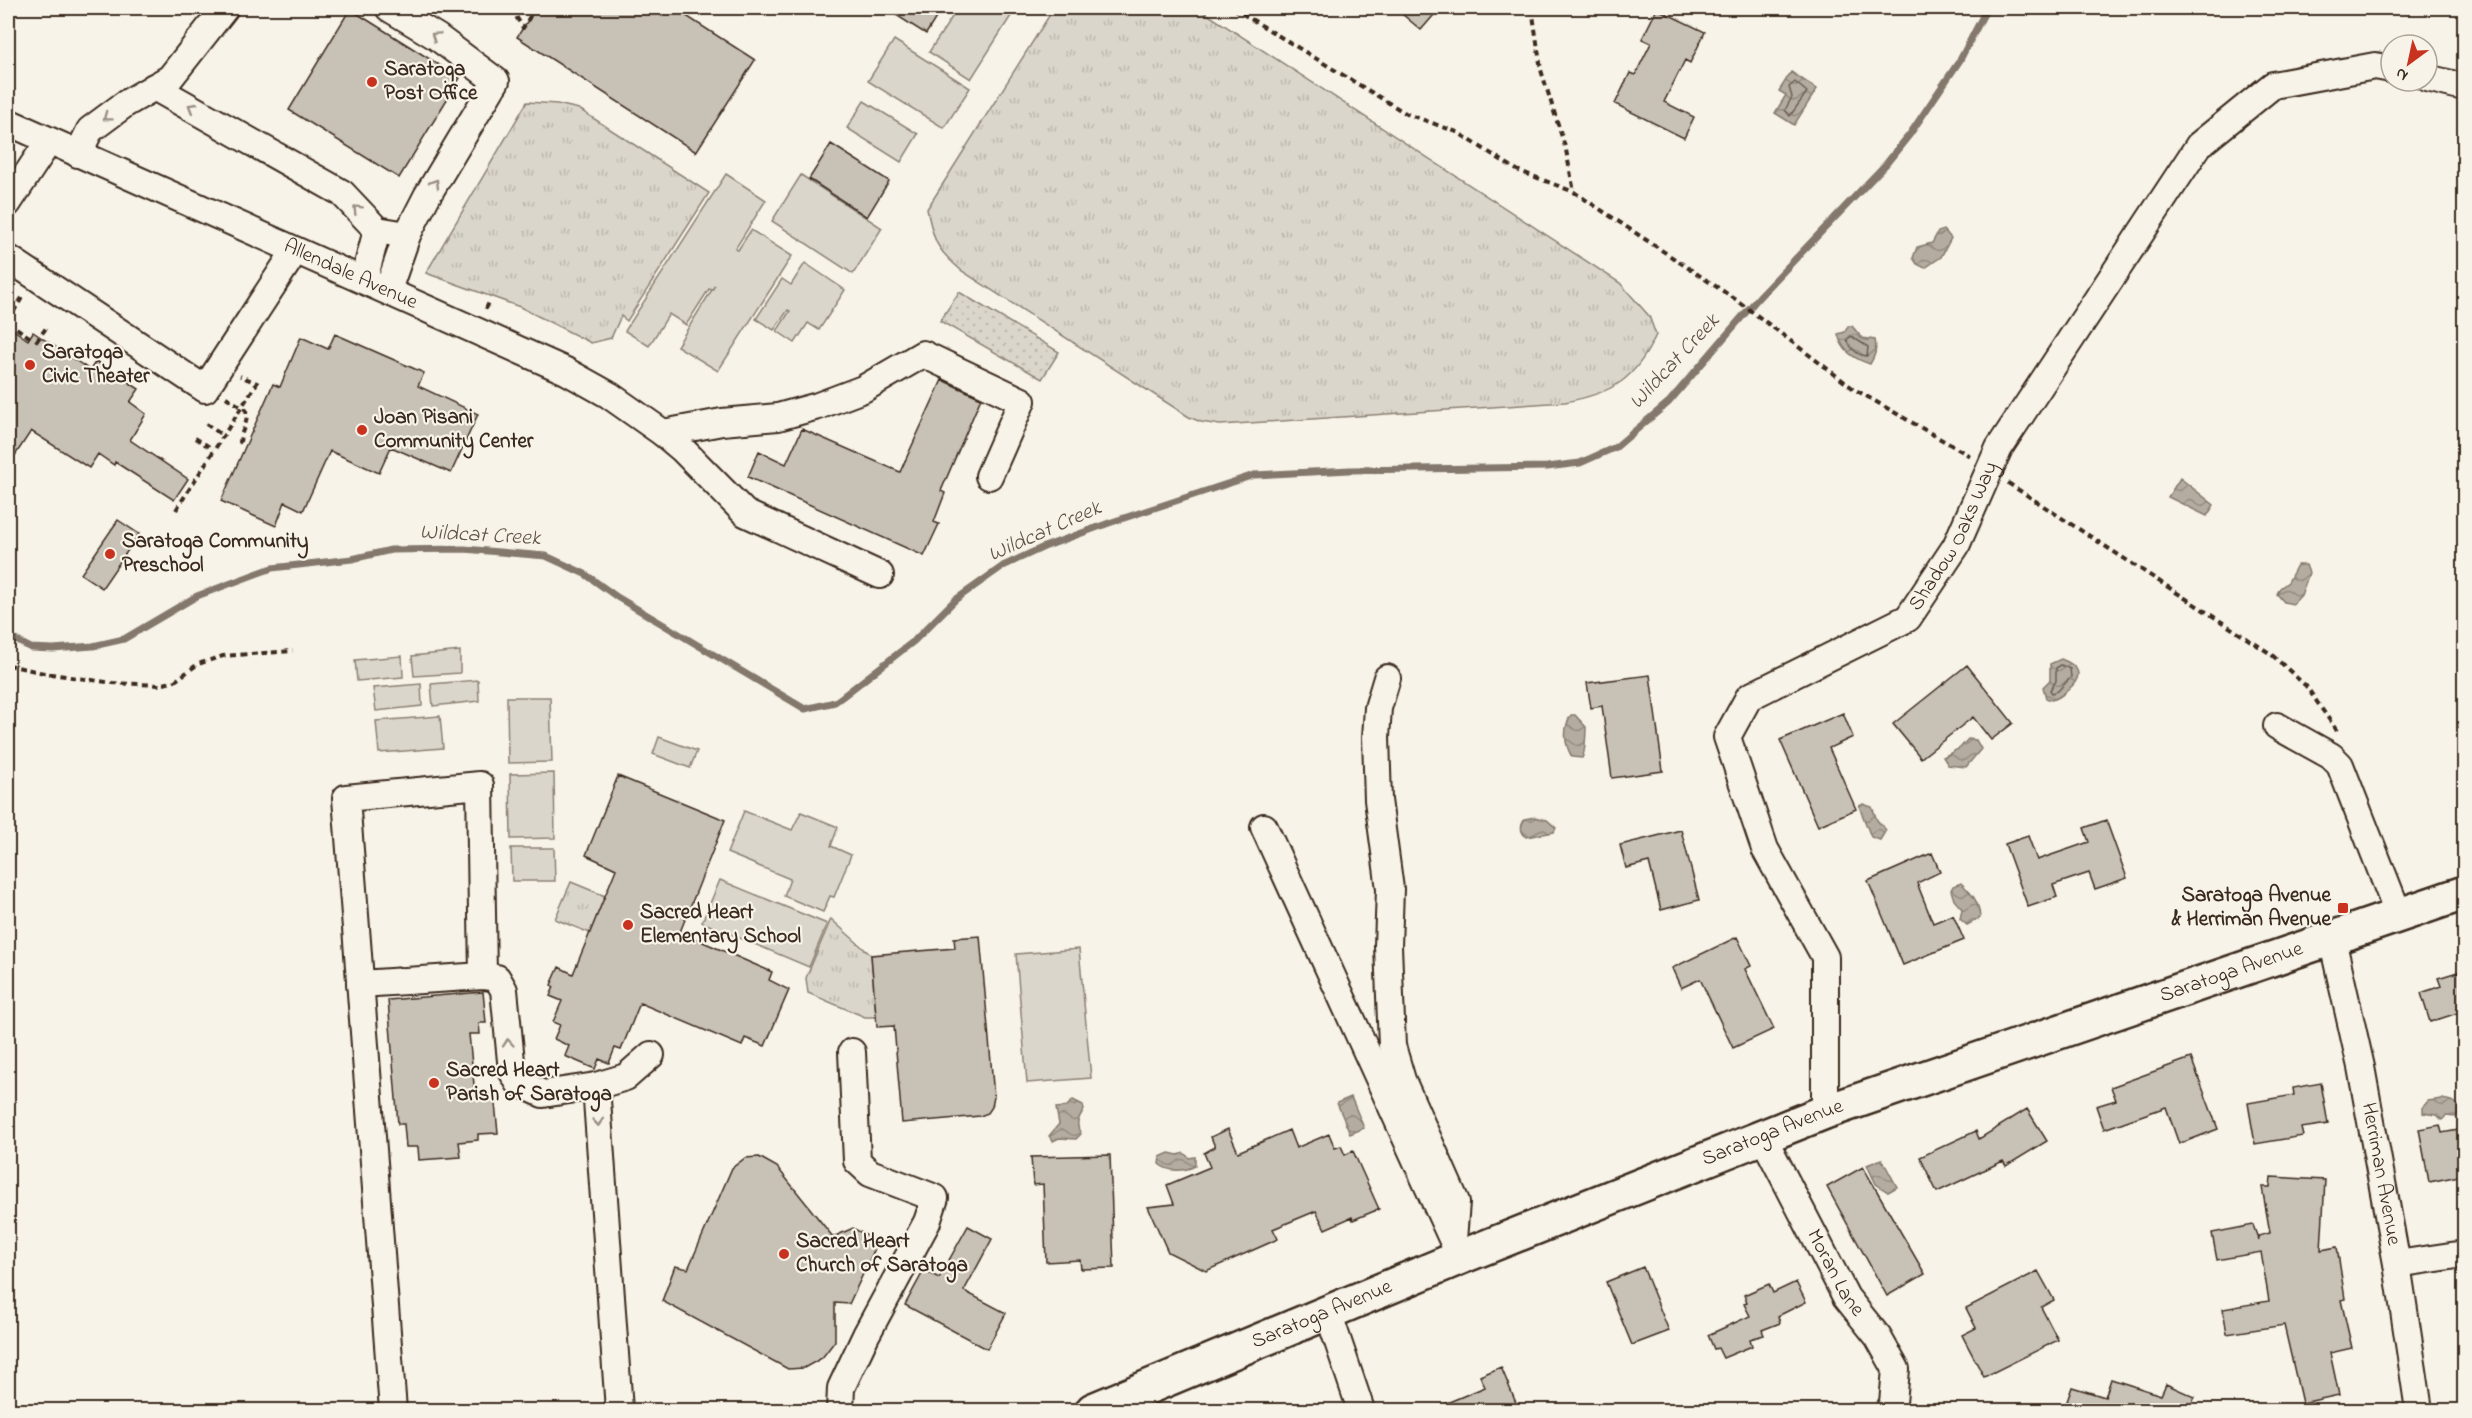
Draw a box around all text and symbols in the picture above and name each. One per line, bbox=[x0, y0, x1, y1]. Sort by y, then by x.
one-way arrow bbox=[430, 32, 441, 43]
north arrow bbox=[2379, 33, 2439, 93]
place label: Saratoga Post Office bbox=[384, 55, 478, 109]
text: N bbox=[2391, 61, 2413, 87]
marker: Saratoga Post Office bbox=[365, 75, 379, 89]
one-way arrow bbox=[188, 103, 198, 115]
one-way arrow bbox=[103, 110, 114, 121]
one-way arrow bbox=[427, 179, 439, 189]
one-way arrow bbox=[354, 206, 365, 217]
street label: Allendale Avenue bbox=[279, 232, 423, 318]
water label: Wildcat Creek bbox=[1622, 306, 1729, 417]
place label: Saratoga Civic Theater bbox=[42, 338, 150, 392]
marker: Saratoga Civic Theater bbox=[23, 358, 37, 372]
place label: Joan Pisani Community Center bbox=[374, 403, 534, 459]
marker: Joan Pisani Community Center bbox=[355, 423, 369, 437]
street label: Shadow Oaks Way bbox=[1902, 457, 2008, 617]
water label: Wildcat Creek bbox=[983, 492, 1108, 571]
water label: Wildcat Creek bbox=[419, 517, 543, 555]
place label: Saratoga Community Preschool bbox=[122, 527, 309, 581]
marker: Saratoga Community Preschool bbox=[103, 547, 117, 561]
place label: Saratoga Avenue & Herriman Avenue bbox=[2171, 881, 2332, 935]
place label: Sacred Heart Elementary School bbox=[640, 898, 802, 954]
marker: Saratoga Avenue & Herriman Avenue bbox=[2336, 901, 2350, 915]
marker: Sacred Heart Elementary School bbox=[621, 918, 635, 932]
street label: Saratoga Avenue bbox=[2156, 934, 2308, 1011]
one-way arrow bbox=[502, 1038, 515, 1048]
place label: Sacred Heart Parish of Saratoga bbox=[446, 1056, 612, 1112]
marker: Sacred Heart Parish of Saratoga bbox=[427, 1076, 441, 1090]
street label: Saratoga Avenue bbox=[1698, 1092, 1848, 1174]
street label: Herriman Avenue bbox=[2353, 1100, 2408, 1248]
one-way arrow bbox=[591, 1117, 604, 1126]
street label: Moran Lane bbox=[1798, 1224, 1872, 1324]
place label: Sacred Heart Church of Saratoga bbox=[796, 1227, 968, 1283]
marker: Sacred Heart Church of Saratoga bbox=[777, 1247, 791, 1261]
street label: Saratoga Avenue bbox=[1247, 1272, 1397, 1357]

